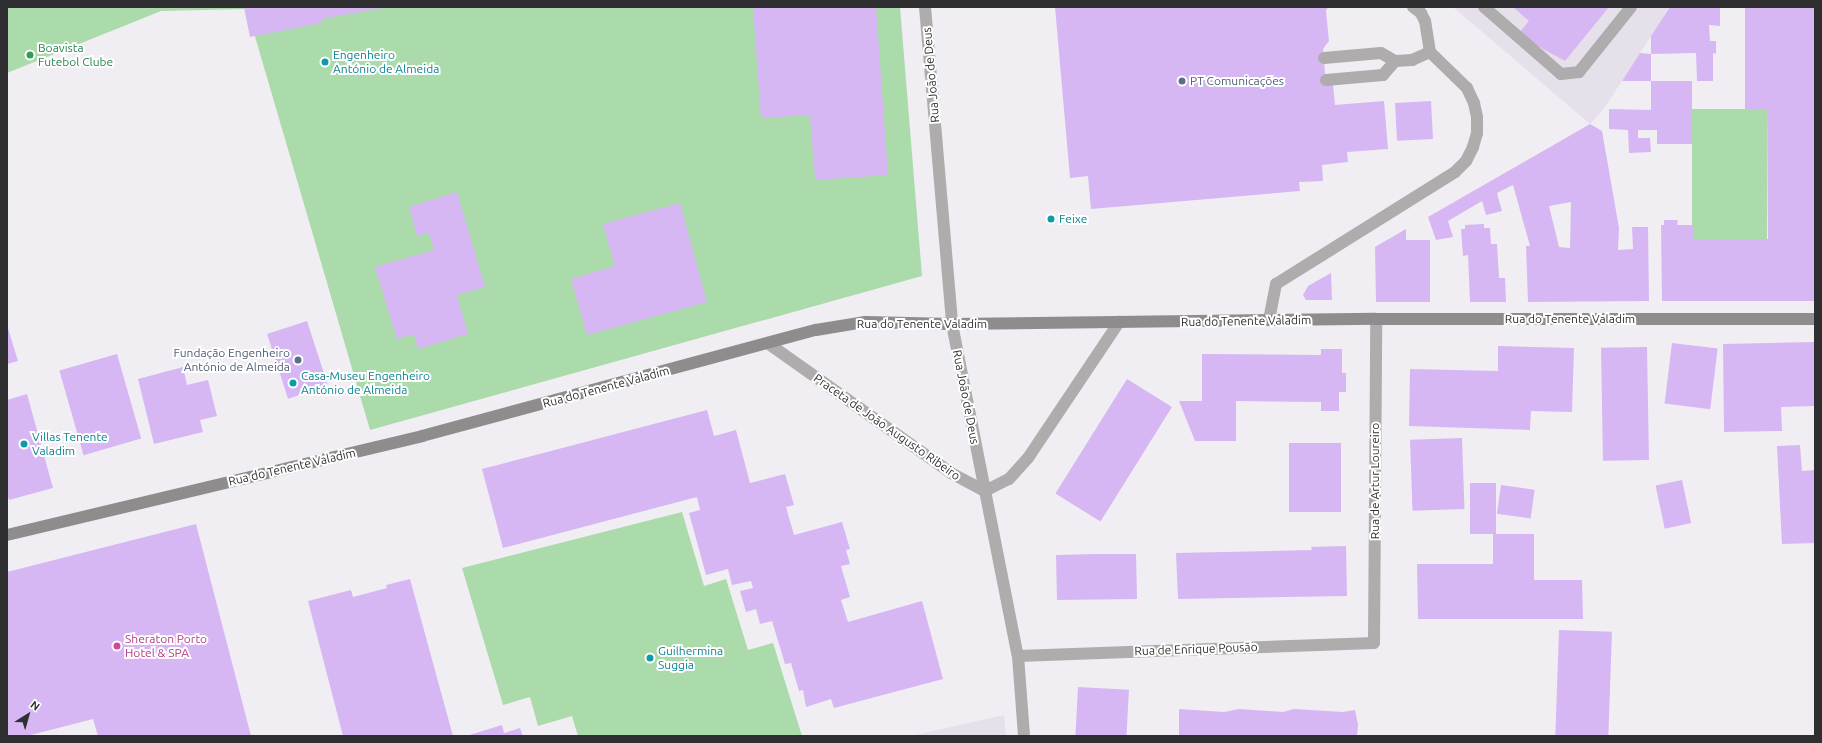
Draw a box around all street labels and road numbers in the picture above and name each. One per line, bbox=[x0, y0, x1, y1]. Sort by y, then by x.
street label: Rua João de Deus bbox=[920, 27, 942, 123]
street label: Rua do Tenente Valadim bbox=[1505, 312, 1635, 326]
street label: Rua do Tenente Valadim bbox=[1181, 313, 1311, 329]
street label: Rua do Tenente Valadim bbox=[857, 317, 987, 331]
street label: Rua João de Deus bbox=[950, 349, 982, 445]
street label: Rua do Tenente Valadim bbox=[541, 363, 671, 411]
street label: Praceta de João Augusto Ribeiro bbox=[811, 371, 963, 483]
street label: Rua de Artur Loureiro bbox=[1368, 423, 1382, 539]
street label: Rua do Tenente Valadim bbox=[227, 445, 357, 489]
street label: Rua de Enrique Pousão bbox=[1134, 640, 1258, 658]

